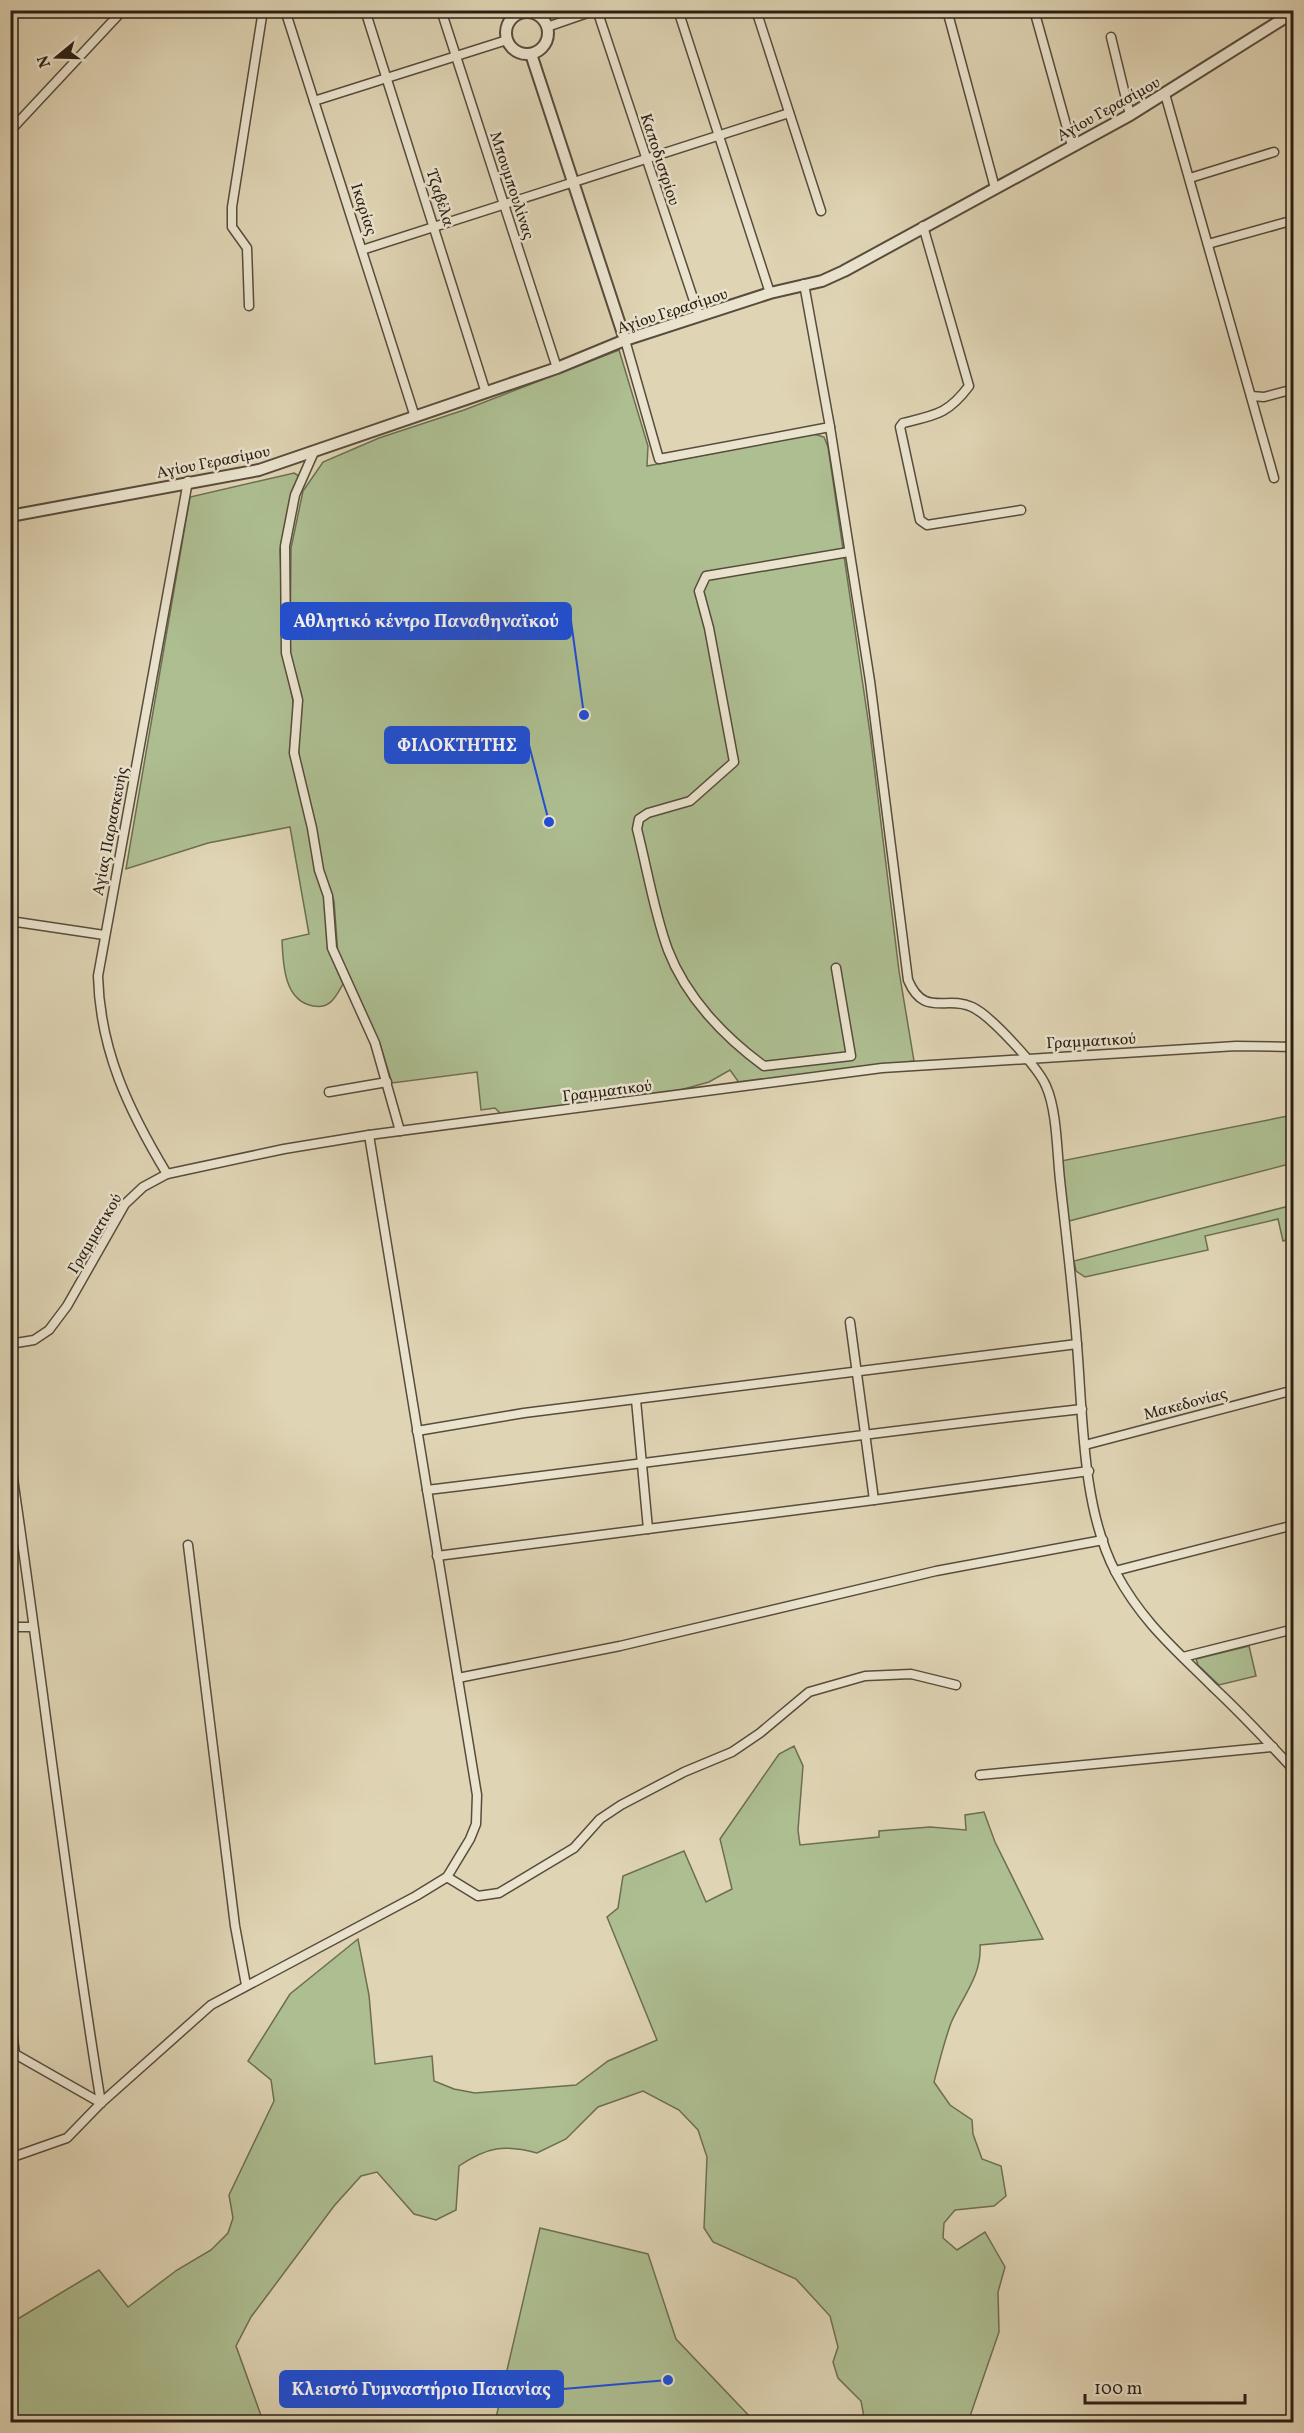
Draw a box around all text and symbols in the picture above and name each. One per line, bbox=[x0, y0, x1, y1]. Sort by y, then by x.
north arrow bbox=[27, 27, 87, 87]
text: N bbox=[32, 52, 57, 70]
street label: Αγίου Γερασίμου bbox=[1053, 72, 1165, 147]
street label: Καποδιστρίου bbox=[634, 111, 684, 209]
street label: Μπουμπουλίνας bbox=[483, 129, 539, 242]
street label: Τζαβέλα bbox=[419, 166, 459, 230]
street label: Ικαρίας bbox=[344, 181, 382, 239]
street label: Αγίου Γερασίμου bbox=[614, 284, 731, 340]
street label: Αγίου Γερασίμου bbox=[155, 441, 272, 485]
callout: Αθλητικό κέντρο Παναθηναϊκού bbox=[281, 603, 571, 639]
text: Αθλητικό κέντρο Παναθηναϊκού bbox=[293, 610, 559, 635]
callout: ΦΙΛΟΚΤΗΤΗΣ bbox=[385, 727, 529, 763]
text: ΦΙΛΟΚΤΗΤΗΣ bbox=[397, 734, 517, 759]
street label: Αγίας Παρασκευής bbox=[88, 765, 134, 898]
street label: Γραμματικού bbox=[1046, 1029, 1137, 1055]
street label: Γραμματικού bbox=[561, 1076, 654, 1108]
street label: Γραμματικού bbox=[63, 1190, 128, 1278]
street label: Μακεδονίας bbox=[1141, 1383, 1230, 1427]
scale bar bbox=[1085, 2367, 1246, 2405]
callout: Κλειστό Γυμναστήριο Παιανίας bbox=[280, 2371, 563, 2407]
text: 100 m bbox=[1094, 2377, 1143, 2402]
text: Κλειστό Γυμναστήριο Παιανίας bbox=[292, 2378, 550, 2403]

